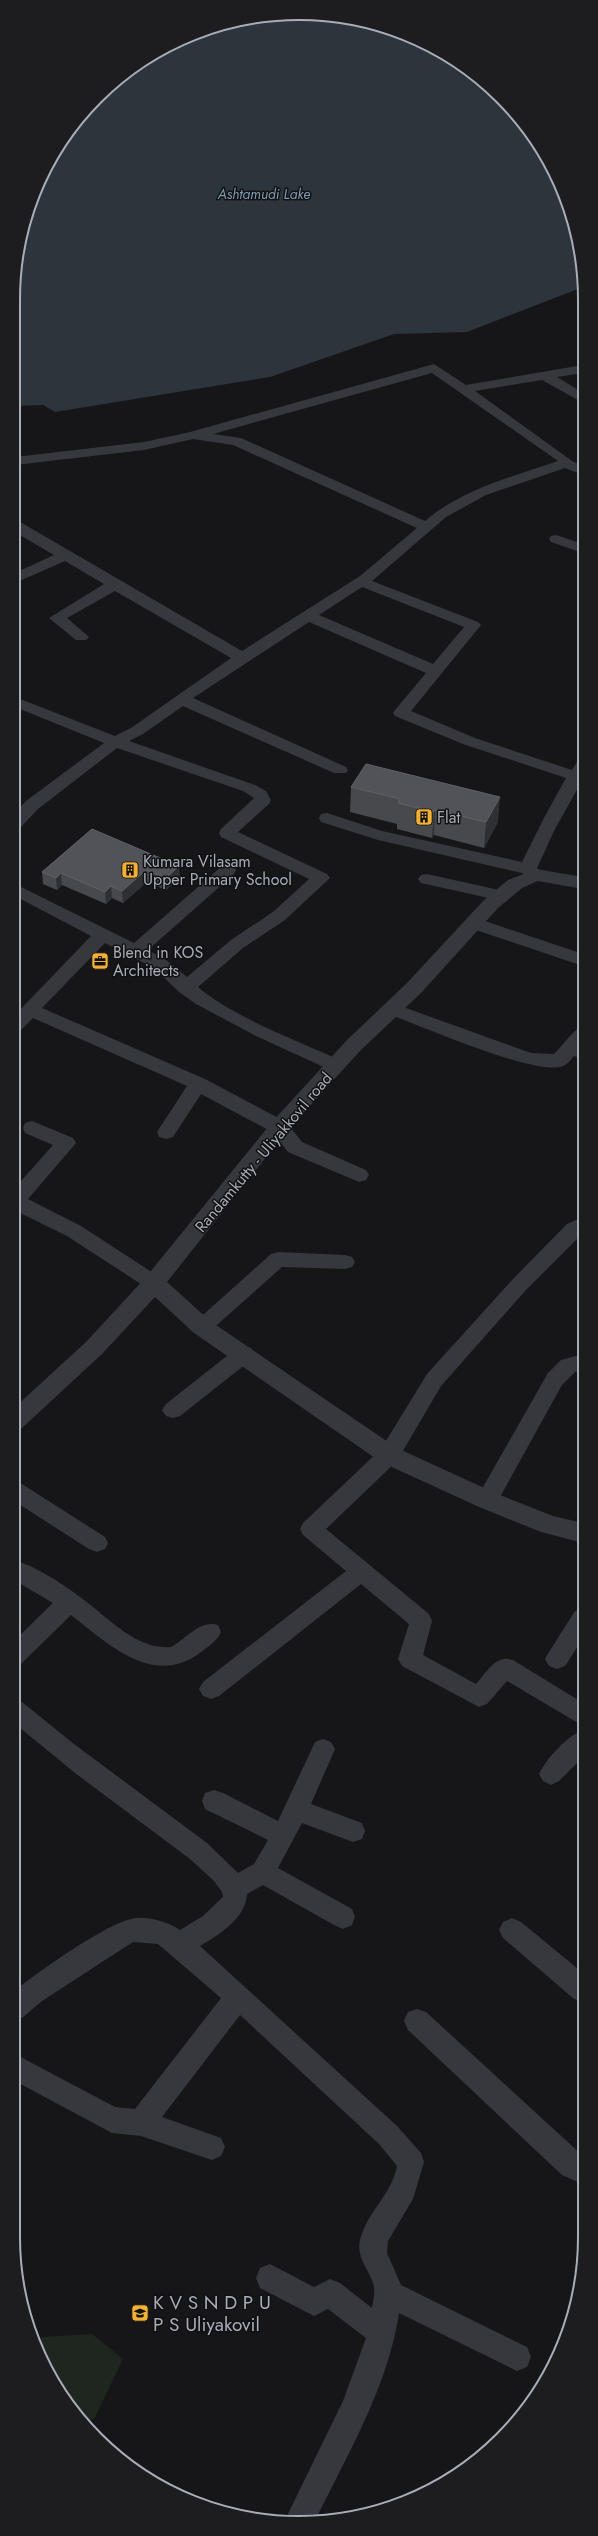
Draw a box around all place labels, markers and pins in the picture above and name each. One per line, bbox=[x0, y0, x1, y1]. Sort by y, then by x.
place label: Flat bbox=[437, 806, 460, 829]
building icon: Flat bbox=[414, 807, 434, 827]
place label: Kumara Vilasam Upper Primary School bbox=[143, 850, 292, 891]
building icon: Kumara Vilasam Upper Primary School bbox=[120, 860, 140, 880]
place label: Blend in KOS Architects bbox=[113, 941, 203, 982]
office icon: Blend in KOS Architects bbox=[90, 951, 110, 971]
place label: K V S N D P U P S Uliyakovil bbox=[153, 2289, 271, 2338]
school or university icon: K V S N D P U P S Uliyakovil bbox=[130, 2303, 150, 2323]

